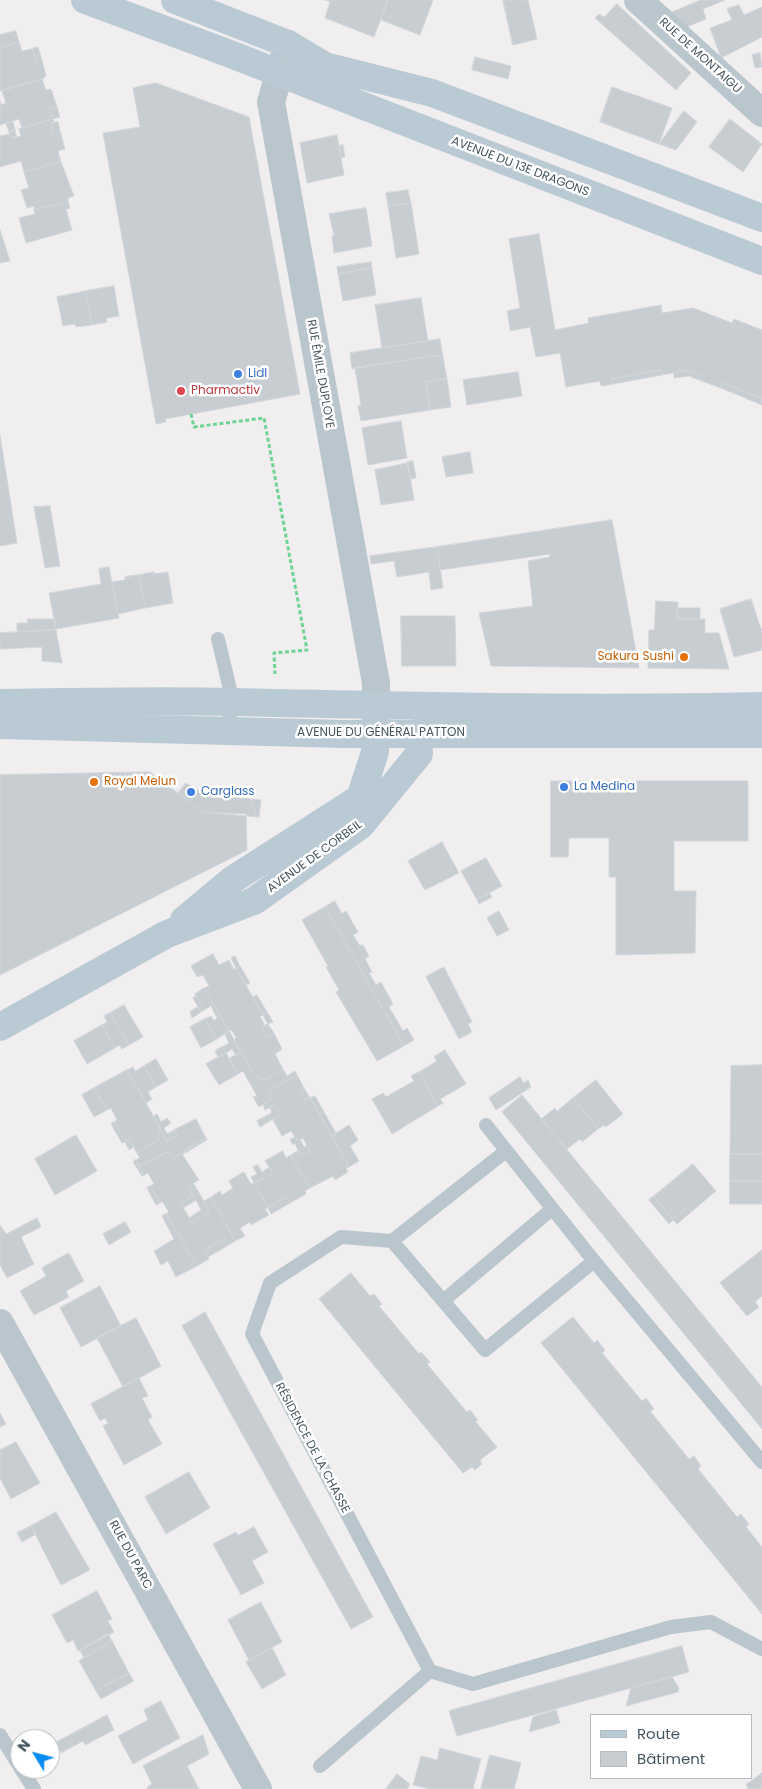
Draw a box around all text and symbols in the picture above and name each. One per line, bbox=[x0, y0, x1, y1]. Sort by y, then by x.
street label: RUE DE MONTAIGU bbox=[656, 15, 744, 97]
street label: AVENUE DU 13E DRAGONS bbox=[449, 134, 591, 200]
street label: RUE ÉMILE DUPLOYE bbox=[303, 319, 337, 429]
place label: Lidl bbox=[248, 367, 267, 381]
marker: Lidl bbox=[232, 368, 244, 380]
place label: Pharmactiv bbox=[191, 384, 260, 398]
marker: Pharmactiv bbox=[175, 385, 187, 397]
place label: Sakura Sushi bbox=[598, 650, 674, 664]
marker: Sakura Sushi bbox=[678, 651, 690, 663]
street label: AVENUE DU GÉNÉRAL PATTON bbox=[297, 726, 465, 740]
place label: Royal Melun bbox=[104, 775, 176, 789]
marker: Royal Melun bbox=[88, 776, 100, 788]
place label: La Medina bbox=[574, 780, 635, 794]
marker: La Medina bbox=[558, 781, 570, 793]
place label: Carglass bbox=[201, 785, 255, 799]
marker: Carglass bbox=[185, 786, 197, 798]
street label: AVENUE DE CORBEIL bbox=[265, 818, 365, 896]
street label: RÉSIDENCE DE LA CHASSE bbox=[272, 1380, 352, 1516]
street label: RUE DU PARC bbox=[105, 1518, 155, 1592]
legend bbox=[590, 1714, 752, 1779]
text: Route bbox=[637, 1723, 680, 1744]
north arrow bbox=[10, 1729, 60, 1779]
text: N bbox=[13, 1735, 35, 1756]
text: Bâtiment bbox=[637, 1748, 705, 1769]

